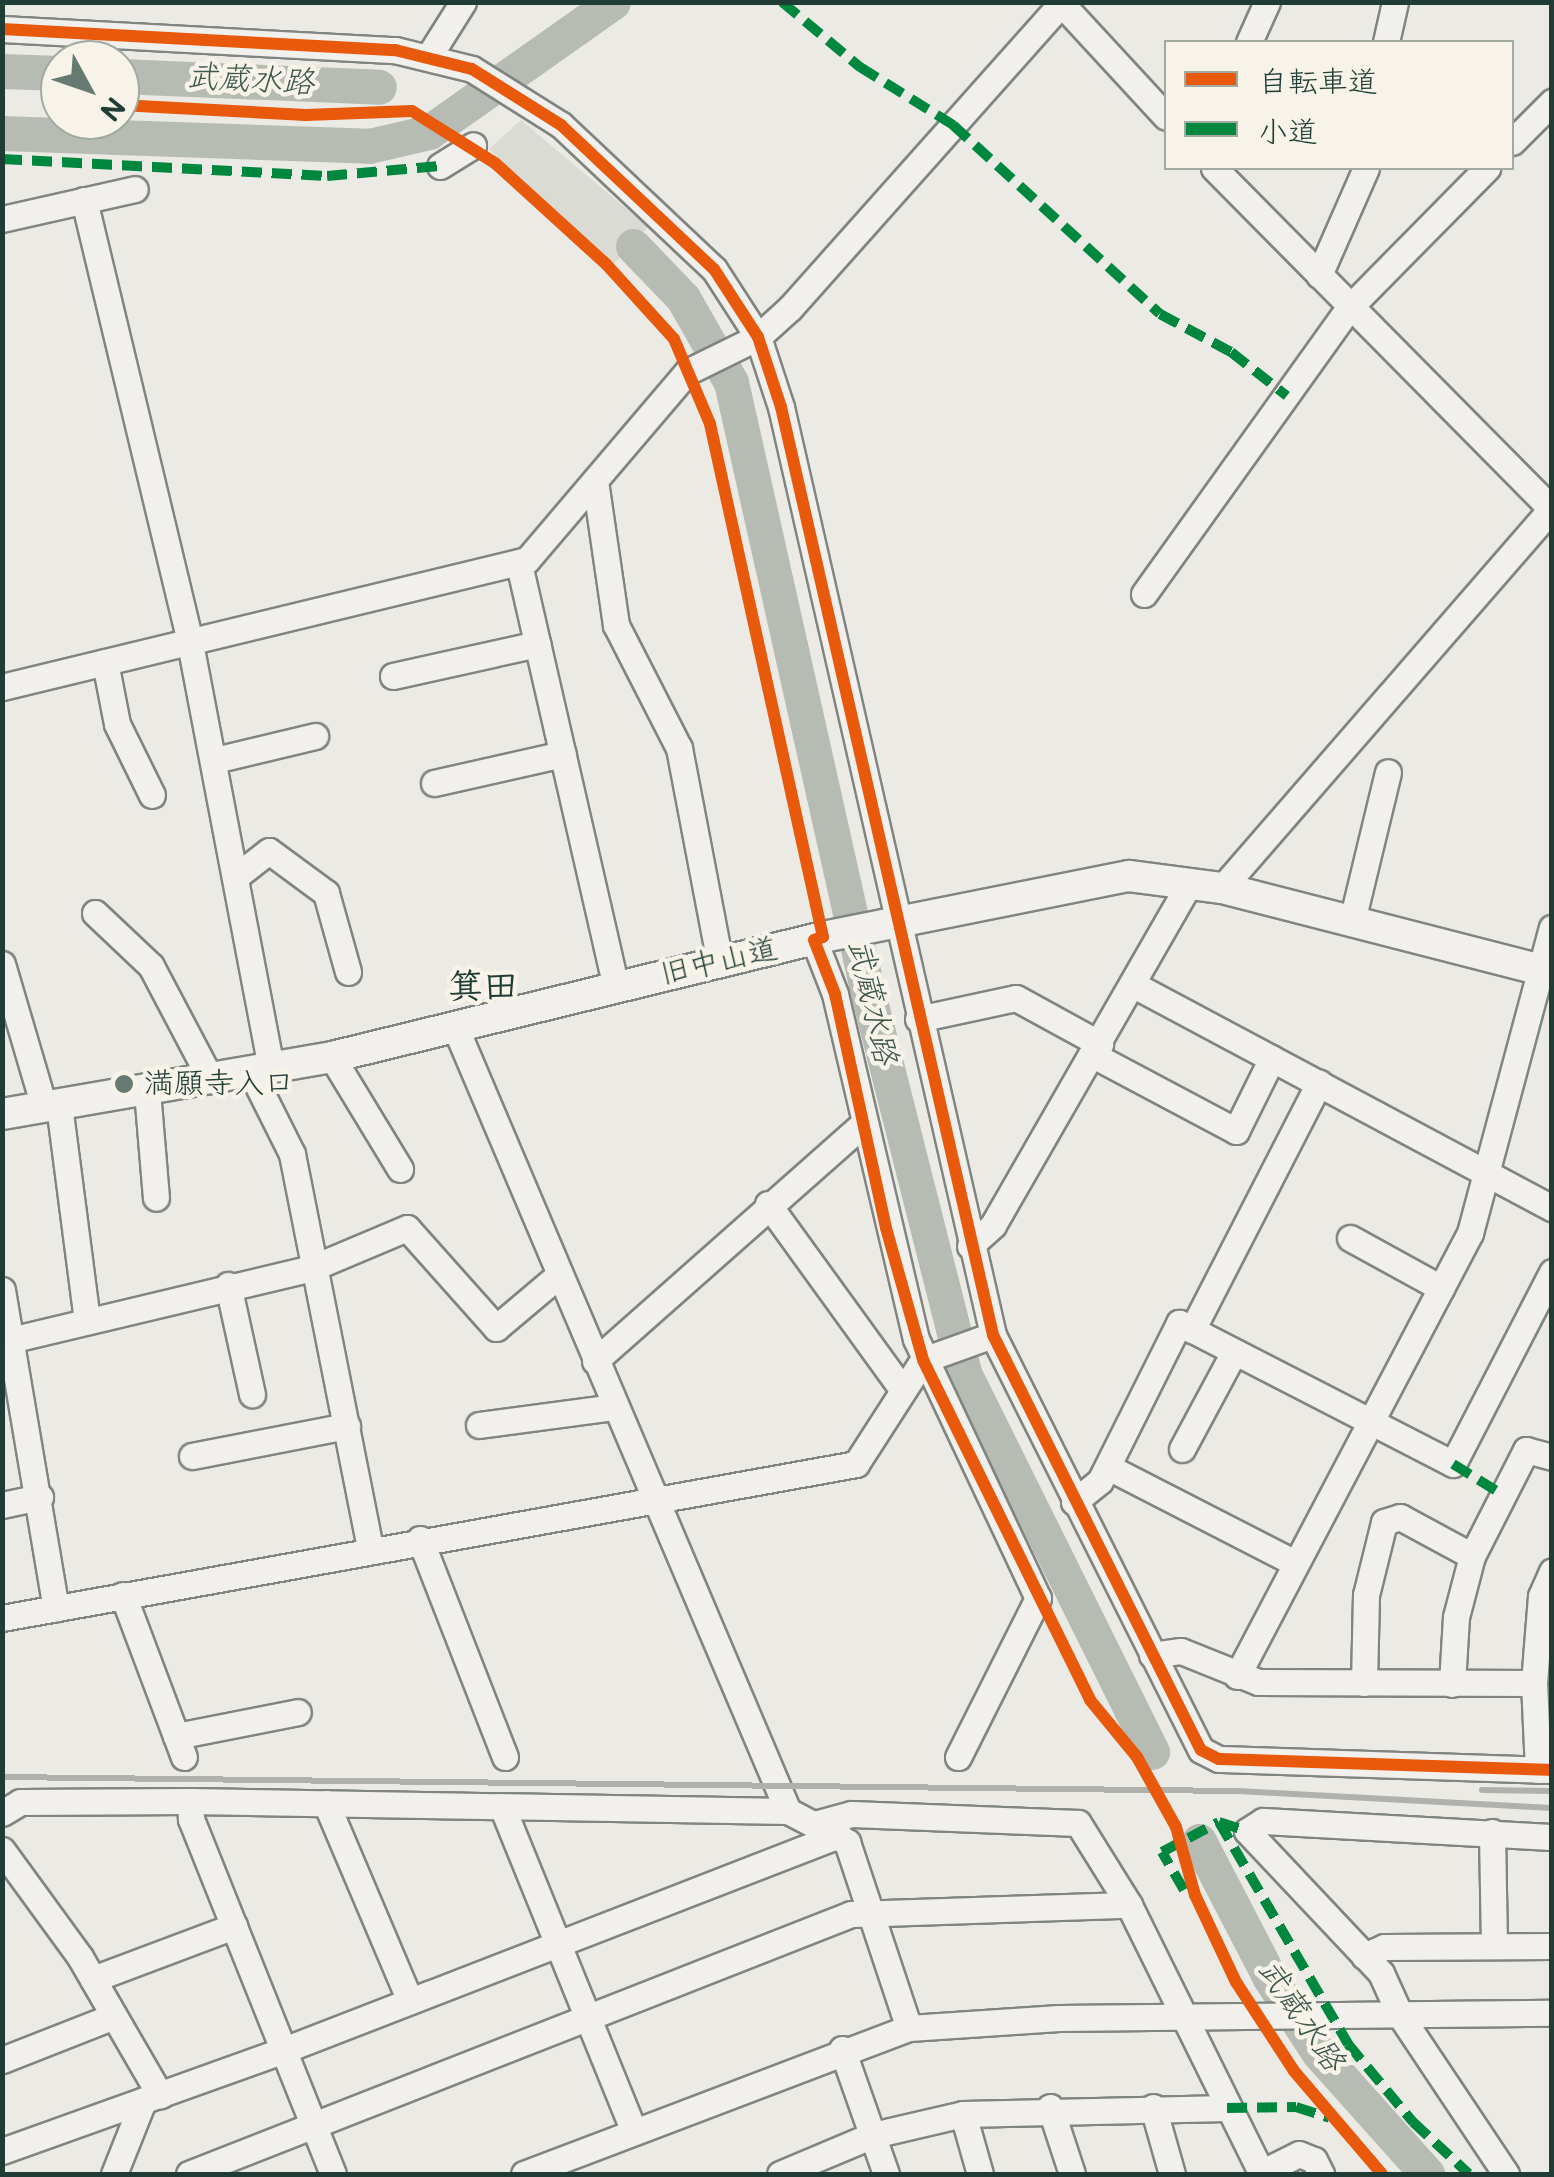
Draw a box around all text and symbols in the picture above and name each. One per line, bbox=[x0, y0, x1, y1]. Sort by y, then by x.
north arrow bbox=[40, 40, 140, 140]
legend bbox=[1164, 40, 1514, 170]
water label: 武蔵水路 bbox=[185, 58, 315, 104]
text: 自転車道 bbox=[1258, 65, 1378, 101]
text: N bbox=[92, 90, 131, 127]
text: 小道 bbox=[1258, 115, 1318, 151]
street label: 旧中山道 bbox=[656, 931, 782, 993]
water label: 武蔵水路 bbox=[838, 935, 904, 1069]
district label: 箕田 bbox=[448, 967, 518, 1009]
place label: 満願寺入口 bbox=[144, 1066, 294, 1102]
marker: 満願寺入口 bbox=[113, 1073, 135, 1095]
water label: 武蔵水路 bbox=[1248, 1952, 1352, 2080]

